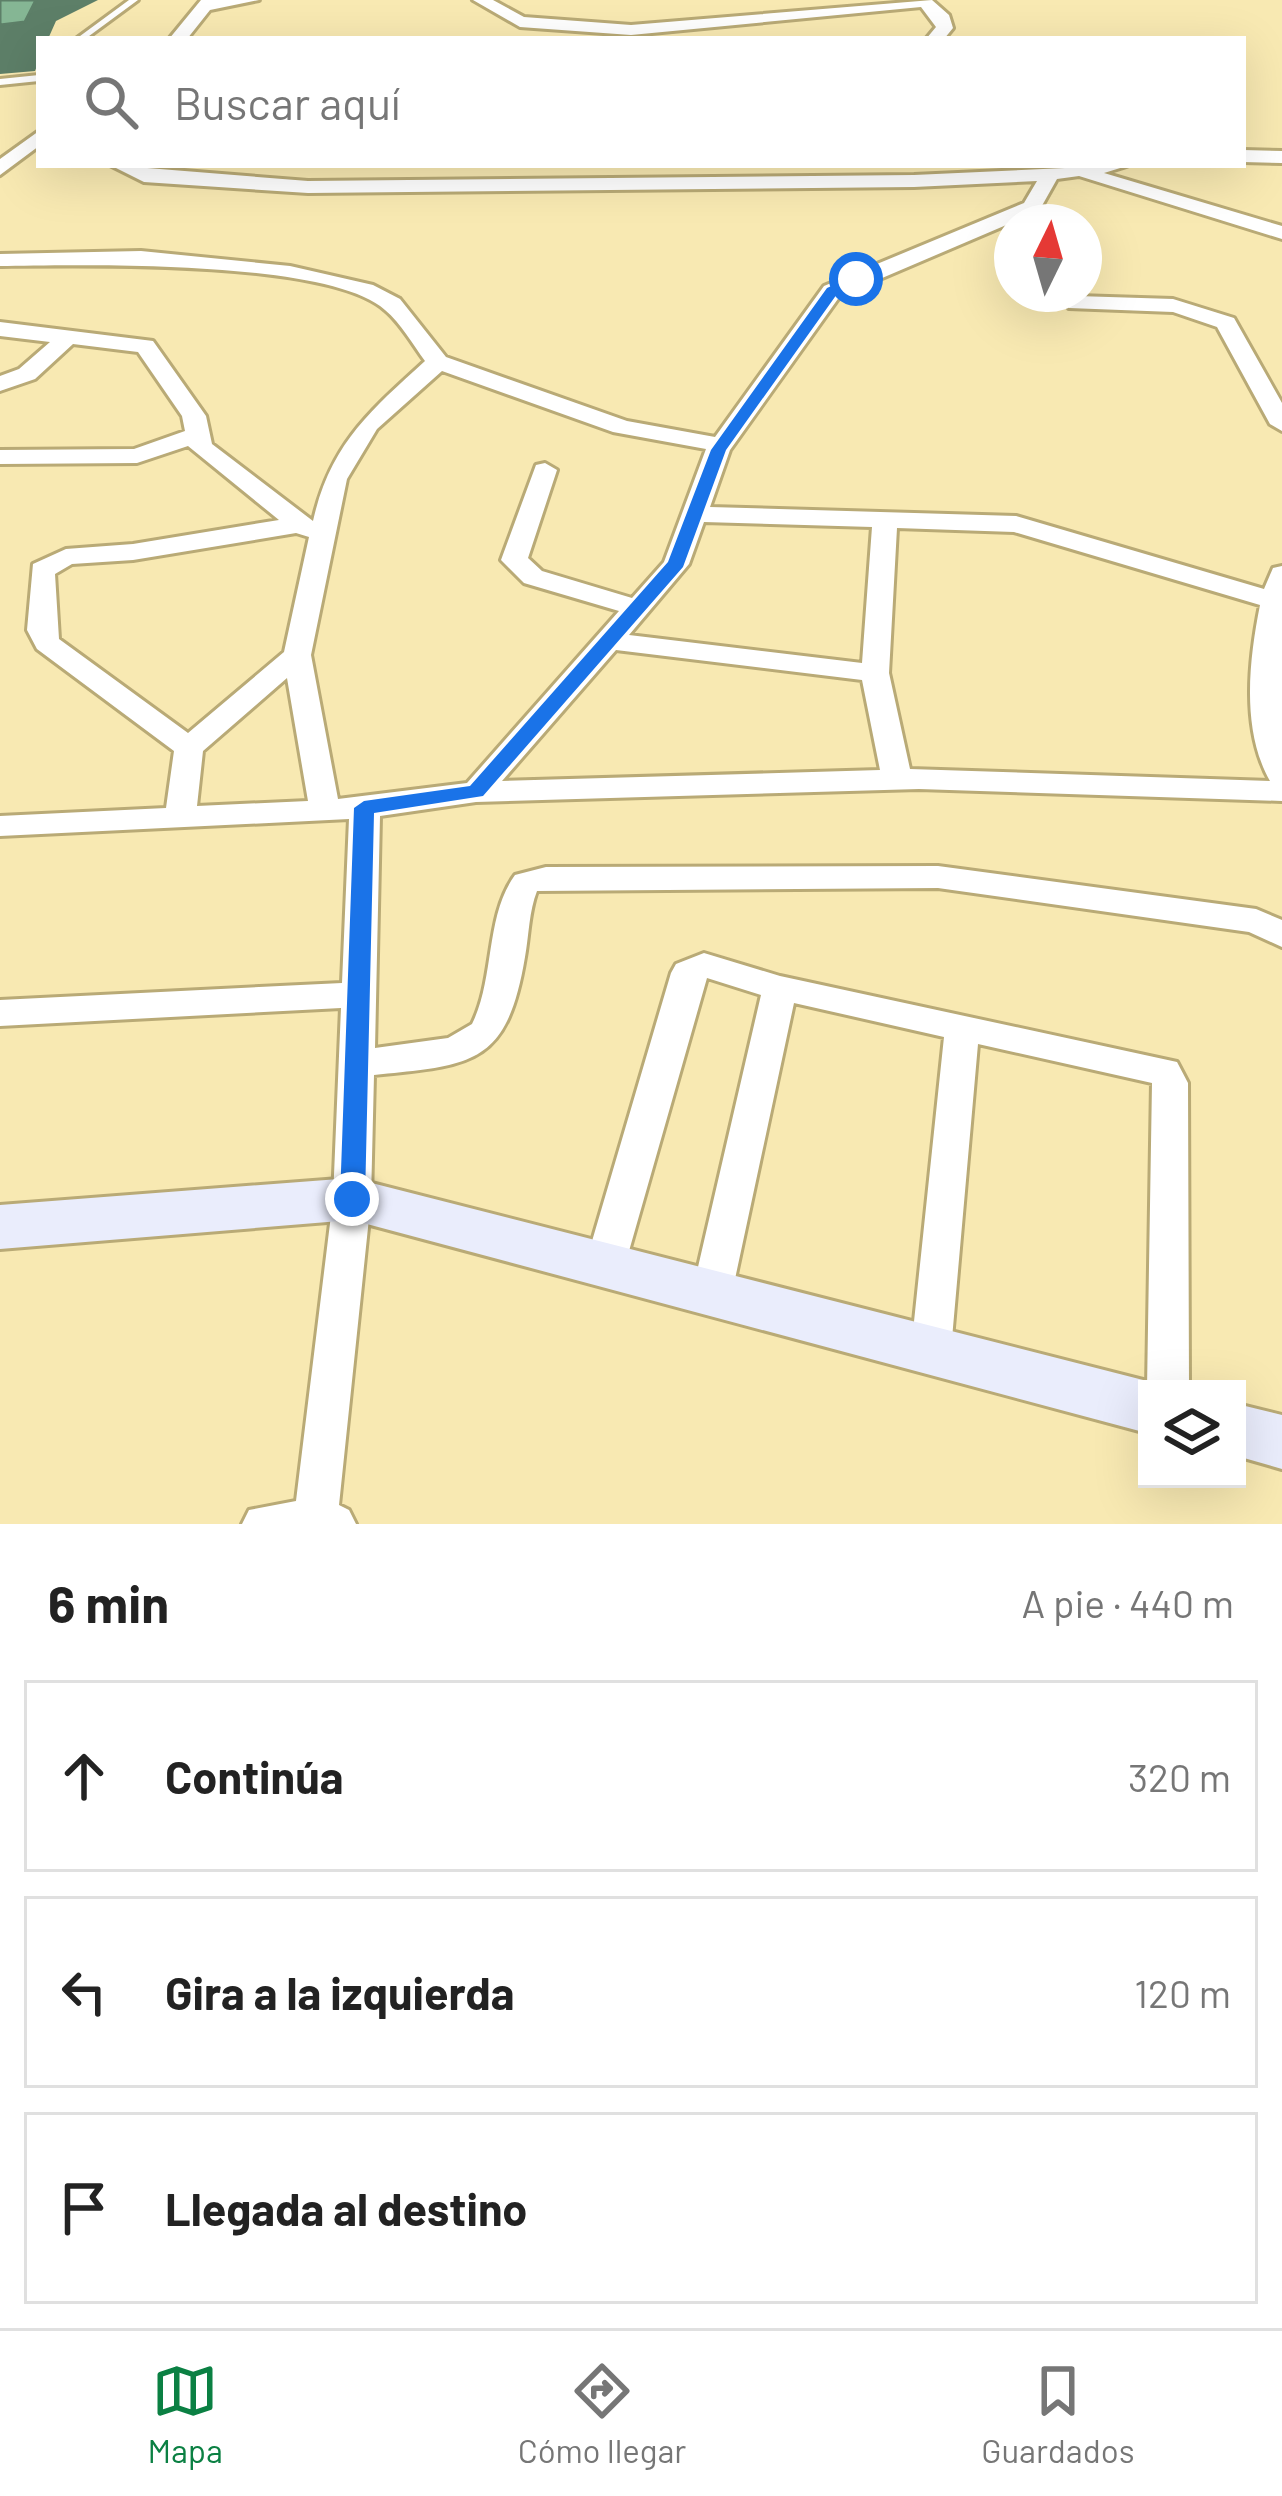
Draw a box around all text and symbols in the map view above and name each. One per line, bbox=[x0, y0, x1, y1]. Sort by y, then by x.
search box bbox=[36, 36, 1246, 168]
icon: search bbox=[78, 69, 144, 135]
text: Buscar aquí bbox=[174, 75, 401, 129]
north arrow bbox=[994, 204, 1102, 312]
route start bbox=[829, 252, 883, 306]
route end bbox=[325, 1172, 379, 1226]
map controls bbox=[1138, 1380, 1246, 1488]
button: layers bbox=[1138, 1380, 1246, 1488]
text: 6 min bbox=[48, 1572, 169, 1633]
text: A pie · 440 m bbox=[1021, 1579, 1234, 1626]
icon: ahead bbox=[51, 1743, 117, 1809]
text: Continúa bbox=[165, 1749, 344, 1803]
text: 320 m bbox=[1128, 1753, 1231, 1800]
icon: left bbox=[51, 1959, 117, 2025]
text: Gira a la izquierda bbox=[165, 1965, 514, 2019]
text: 120 m bbox=[1134, 1969, 1231, 2016]
icon: arrive bbox=[51, 2175, 117, 2241]
text: Llegada al destino bbox=[165, 2181, 527, 2235]
tab: Mapa bbox=[147, 2358, 223, 2470]
tab: Cómo llegar bbox=[518, 2358, 686, 2470]
tab: Guardados bbox=[981, 2358, 1135, 2470]

